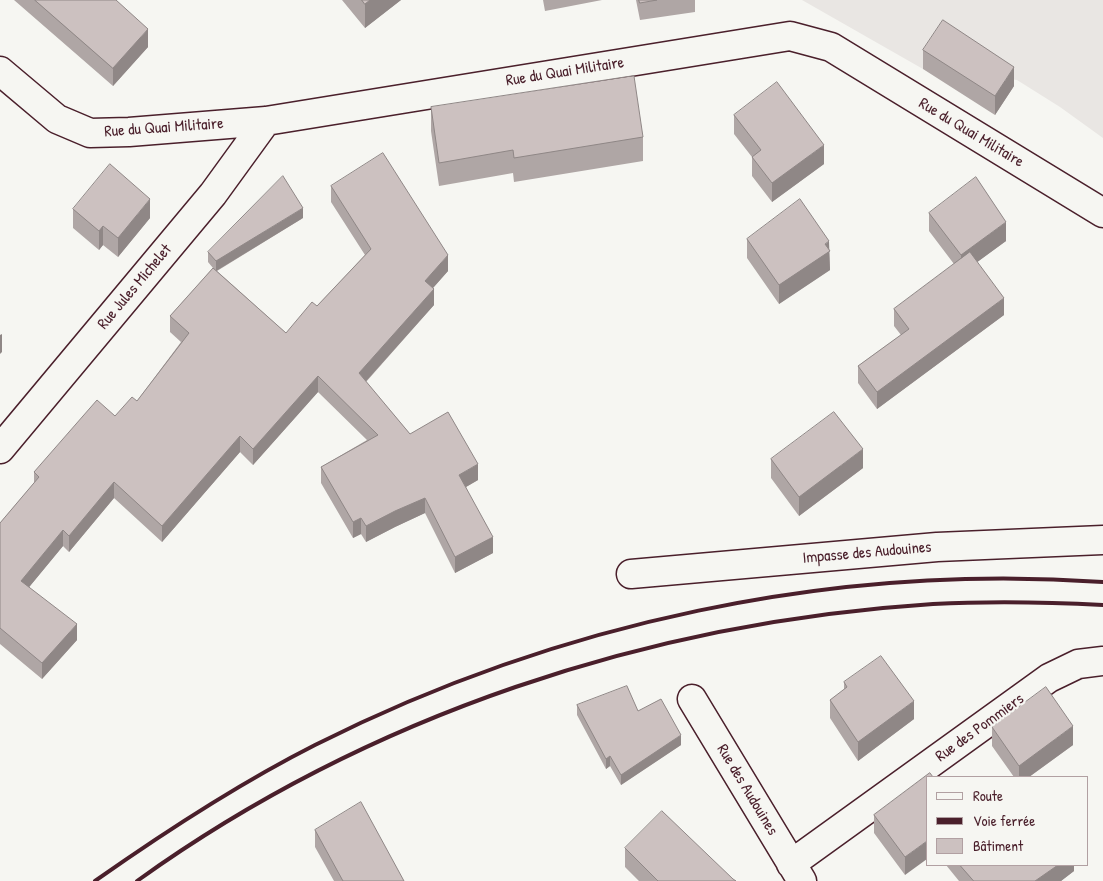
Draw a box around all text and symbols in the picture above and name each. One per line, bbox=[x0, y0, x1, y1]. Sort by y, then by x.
street label: Rue du Quai Militaire bbox=[505, 53, 625, 91]
street label: Rue du Quai Militaire bbox=[915, 94, 1027, 172]
street label: Rue du Quai Militaire bbox=[104, 114, 224, 142]
street label: Rue Jules Michelet bbox=[94, 241, 176, 333]
street label: Impasse des Audouines bbox=[802, 538, 932, 568]
street label: Rue des Pommiers bbox=[932, 690, 1028, 766]
street label: Rue des Audouines bbox=[712, 741, 782, 839]
legend bbox=[926, 776, 1088, 866]
text: Route bbox=[973, 785, 1003, 806]
text: Voie ferrée bbox=[973, 810, 1035, 831]
text: Bâtiment bbox=[973, 835, 1023, 856]

